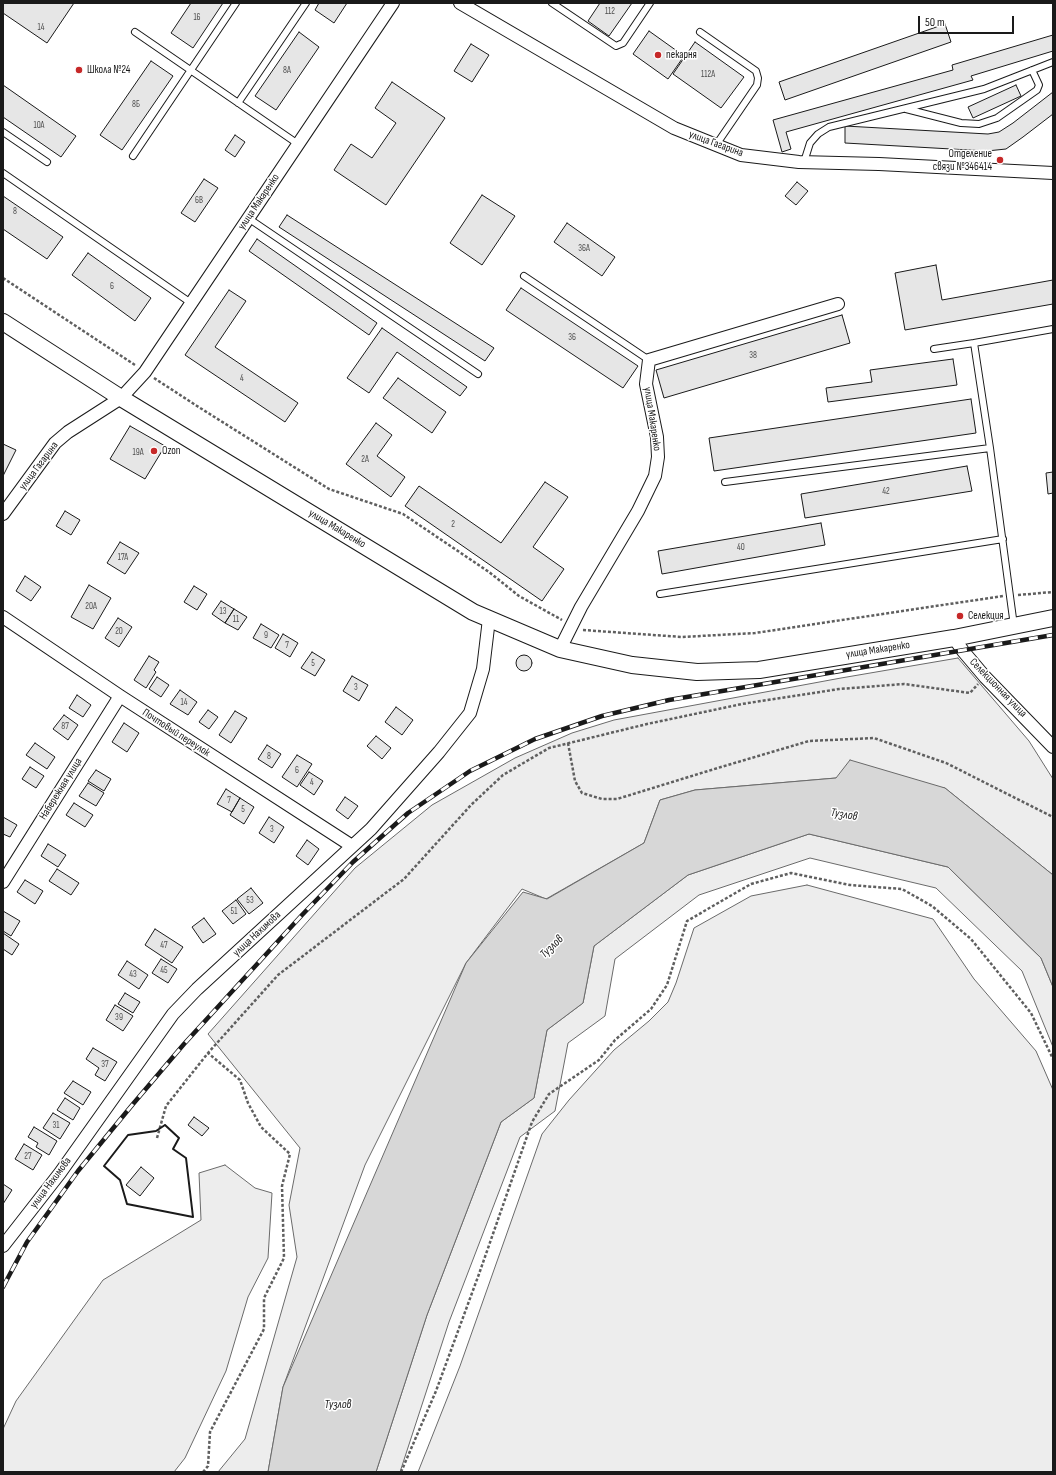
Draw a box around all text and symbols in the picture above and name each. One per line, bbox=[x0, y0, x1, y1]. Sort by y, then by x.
house number: 112 bbox=[605, 7, 615, 17]
scale bar bbox=[920, 8, 1016, 34]
house number: 16 bbox=[193, 13, 201, 23]
text: 50 m bbox=[925, 15, 945, 30]
house number: 14 bbox=[38, 23, 44, 33]
place label: пекарня bbox=[666, 48, 697, 62]
marker: пекарня bbox=[653, 50, 663, 60]
place label: Школа №24 bbox=[87, 63, 130, 77]
marker: Школа №24 bbox=[74, 65, 84, 75]
house number: 8А bbox=[283, 66, 291, 76]
house number: 112А bbox=[701, 70, 715, 80]
house number: 8Б bbox=[132, 100, 140, 110]
house number: 10А bbox=[34, 121, 44, 131]
street label: улица Гагарина bbox=[687, 128, 745, 160]
place label: Отделение связи №346414 bbox=[933, 147, 992, 173]
marker: Отделение связи №346414 bbox=[995, 155, 1005, 165]
street label: улица Макаренко bbox=[235, 172, 283, 232]
house number: 6В bbox=[195, 196, 203, 206]
house number: 8 bbox=[13, 207, 17, 217]
house number: 36А bbox=[578, 244, 590, 254]
house number: 6 bbox=[110, 282, 114, 292]
house number: 36 bbox=[568, 333, 576, 343]
house number: 38 bbox=[749, 351, 757, 361]
house number: 4 bbox=[240, 374, 244, 384]
street label: улица Макаренко bbox=[640, 386, 664, 452]
street label: улица Гагарина bbox=[17, 439, 61, 493]
place label: Ozon bbox=[162, 444, 180, 458]
marker: Ozon bbox=[149, 446, 159, 456]
house number: 19А bbox=[133, 448, 143, 458]
house number: 2А bbox=[361, 455, 369, 465]
house number: 42 bbox=[882, 487, 890, 497]
street label: улица Макаренко bbox=[306, 507, 368, 551]
house number: 2 bbox=[451, 520, 455, 530]
house number: 40 bbox=[737, 543, 745, 553]
house number: 17А bbox=[118, 553, 128, 563]
house number: 20А bbox=[85, 602, 97, 612]
house number: 13 bbox=[220, 607, 226, 617]
place label: Селекция bbox=[968, 609, 1004, 623]
marker: Селекция bbox=[955, 611, 965, 621]
house number: 11 bbox=[233, 615, 239, 625]
house number: 20 bbox=[115, 627, 123, 637]
house number: 9 bbox=[264, 631, 268, 641]
street label: улица Макаренко bbox=[845, 638, 911, 662]
house number: 7 bbox=[285, 641, 289, 651]
street label: Селекционная улица bbox=[967, 656, 1029, 720]
house number: 5 bbox=[311, 659, 315, 669]
house number: 3 bbox=[354, 683, 358, 693]
house number: 14 bbox=[181, 698, 187, 708]
street label: Почтовый переулок bbox=[140, 706, 212, 760]
house number: 87 bbox=[61, 722, 69, 732]
house number: 8 bbox=[267, 752, 271, 762]
street label: Набережная улица bbox=[37, 756, 85, 822]
house number: 6 bbox=[295, 766, 299, 776]
house number: 4 bbox=[310, 778, 314, 788]
house number: 7 bbox=[227, 796, 231, 806]
house number: 5 bbox=[241, 805, 245, 815]
water label: Тузлов bbox=[830, 806, 858, 824]
house number: 3 bbox=[270, 825, 274, 835]
house number: 53 bbox=[246, 896, 254, 906]
house number: 51 bbox=[231, 907, 237, 917]
street label: улица Нахимова bbox=[230, 909, 284, 959]
water label: Тузлов bbox=[537, 932, 567, 962]
house number: 47 bbox=[160, 941, 168, 951]
house number: 45 bbox=[160, 966, 168, 976]
house number: 43 bbox=[129, 970, 137, 980]
house number: 39 bbox=[115, 1013, 123, 1023]
house number: 37 bbox=[101, 1060, 109, 1070]
house number: 31 bbox=[53, 1121, 59, 1131]
house number: 27 bbox=[24, 1152, 32, 1162]
street label: улица Нахимова bbox=[28, 1155, 74, 1211]
water label: Тузлов bbox=[325, 1398, 351, 1412]

